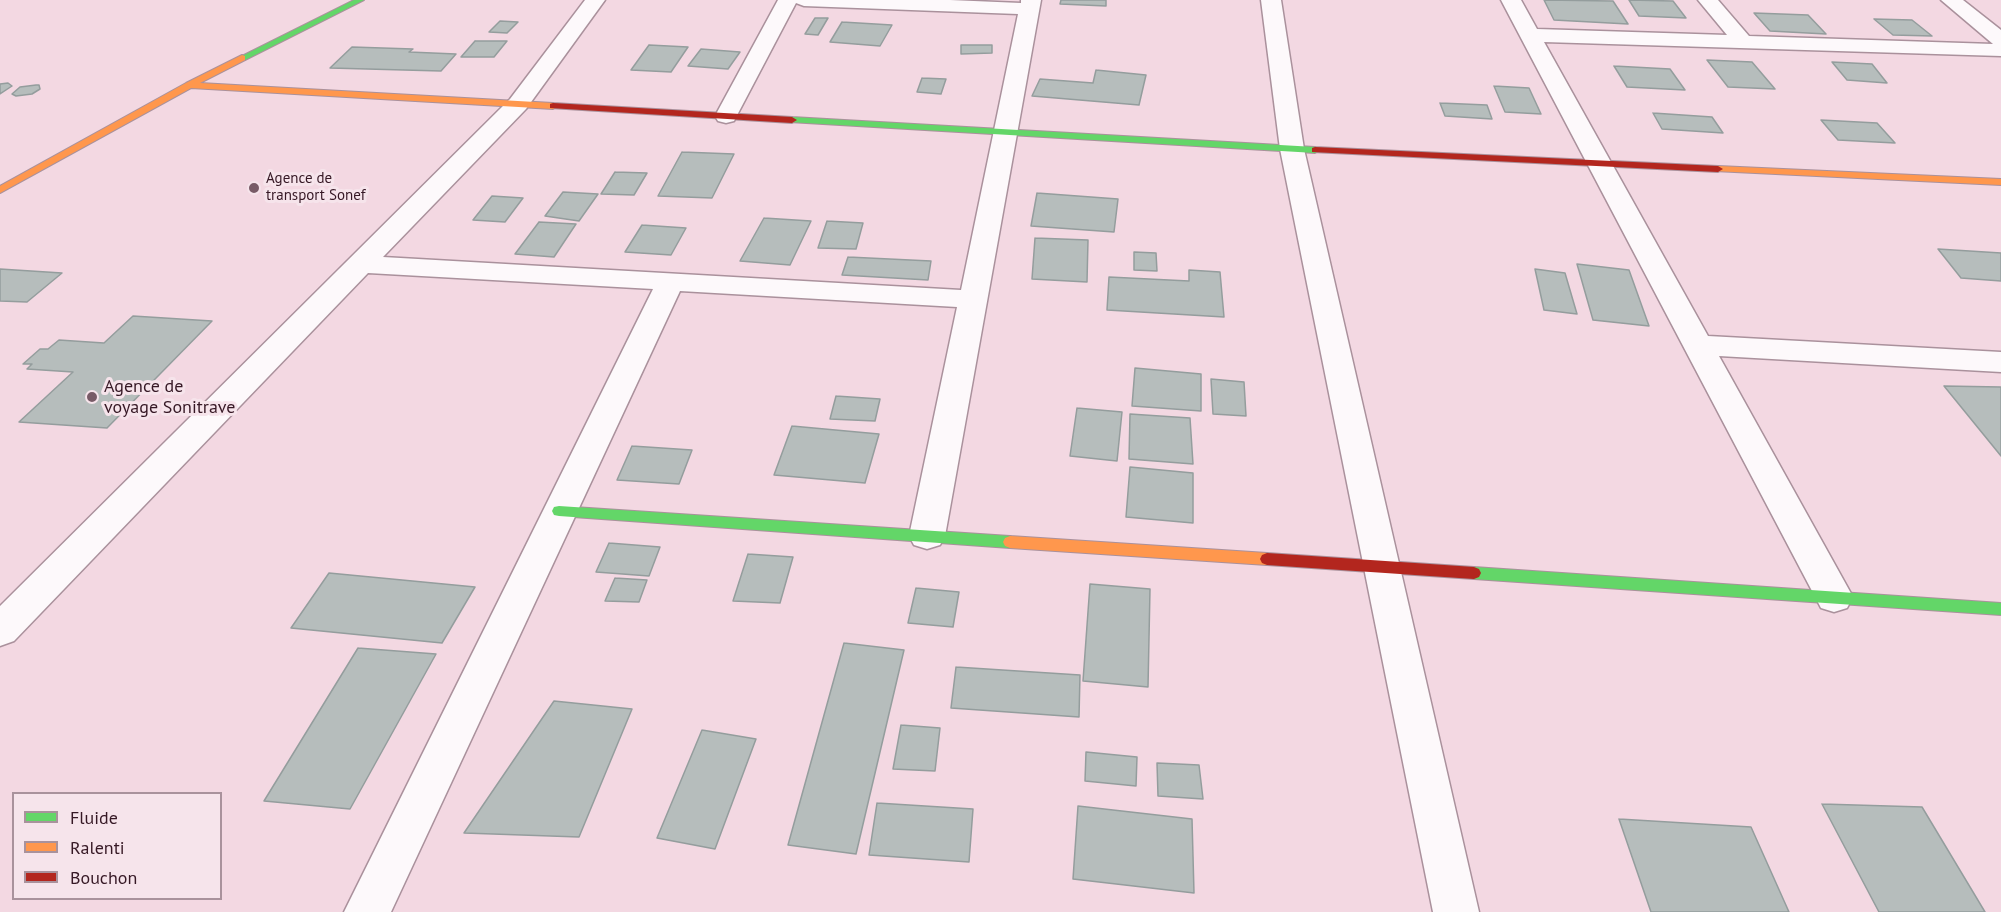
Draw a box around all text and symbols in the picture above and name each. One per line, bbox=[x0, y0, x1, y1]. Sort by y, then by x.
place label: Agence de transport Sonef bbox=[266, 170, 366, 205]
marker: Agence de transport Sonef bbox=[247, 181, 261, 195]
place label: Agence de voyage Sonitrave bbox=[104, 376, 235, 418]
marker: Agence de voyage Sonitrave bbox=[85, 390, 99, 404]
legend bbox=[12, 792, 222, 900]
text: Fluide bbox=[70, 806, 118, 829]
text: Ralenti bbox=[70, 836, 125, 859]
text: Bouchon bbox=[70, 866, 137, 889]

